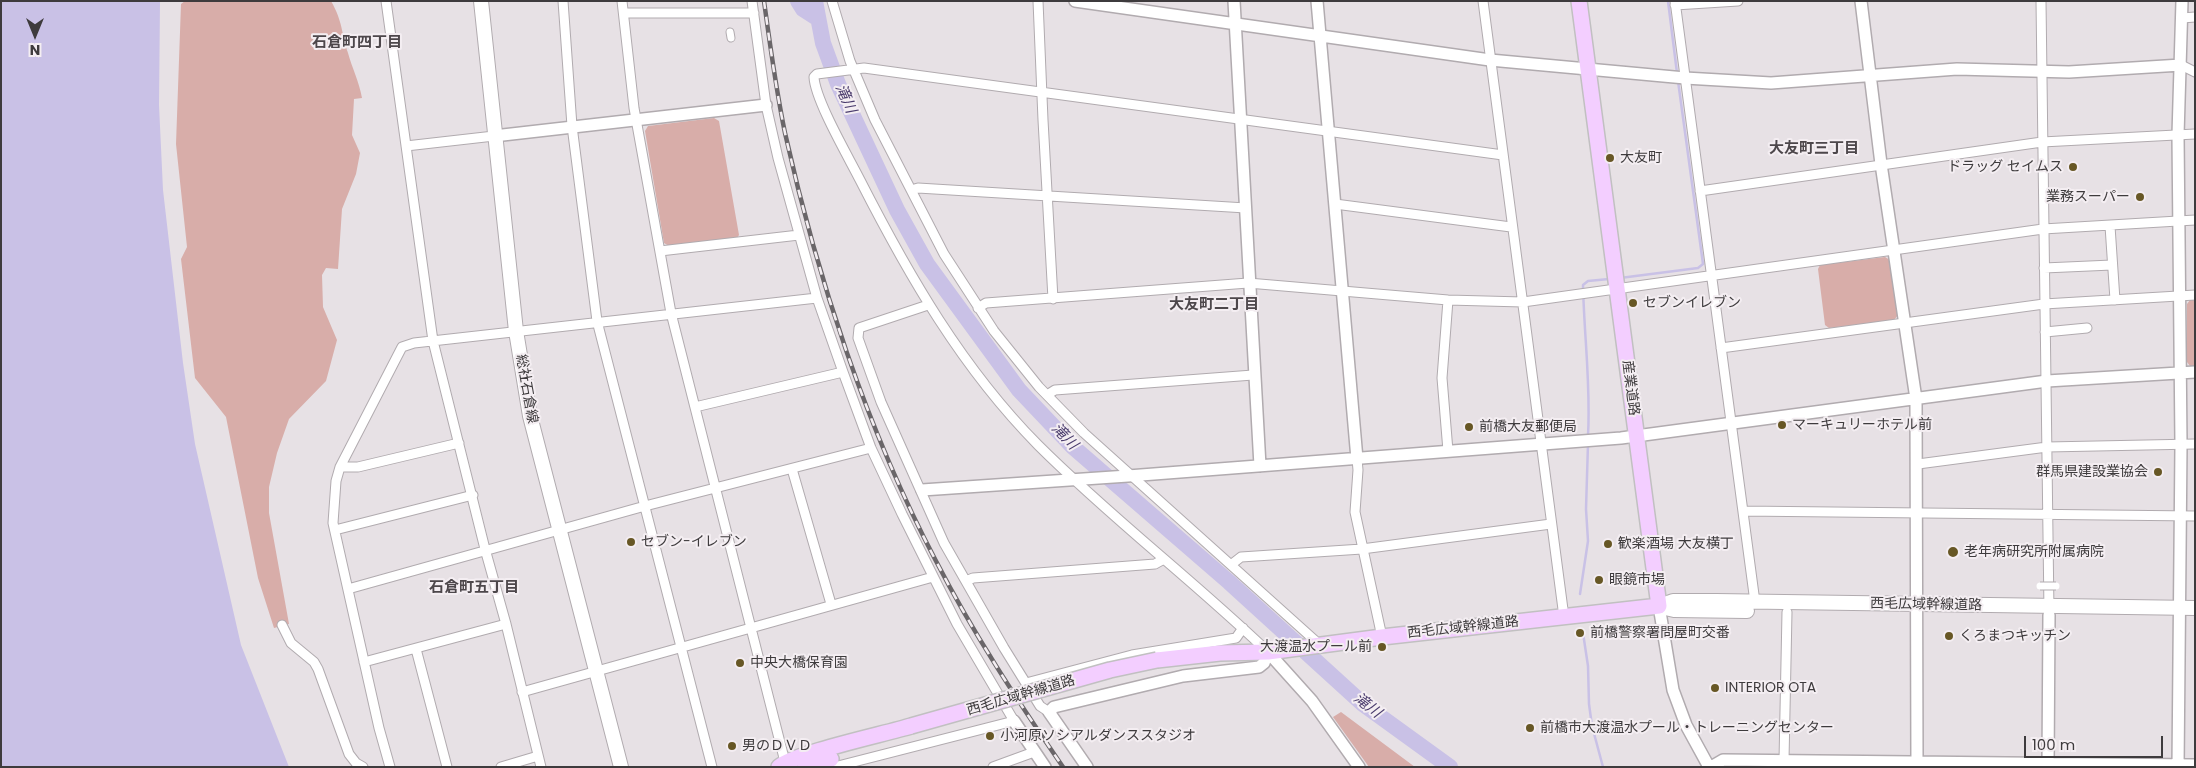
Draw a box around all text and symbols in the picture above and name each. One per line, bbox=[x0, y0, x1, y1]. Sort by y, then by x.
north arrow bbox=[10, 10, 60, 60]
district label: 石倉町四丁目 bbox=[312, 34, 402, 52]
text: N bbox=[30, 40, 40, 60]
water label: 滝川 bbox=[831, 82, 859, 116]
district label: 大友町三丁目 bbox=[1769, 140, 1859, 158]
place label: 大友町 bbox=[1620, 150, 1662, 166]
marker: 大友町 bbox=[1604, 152, 1616, 164]
place label: ドラッグ セイムス bbox=[1947, 159, 2063, 175]
marker: ドラッグ セイムス bbox=[2067, 161, 2079, 173]
place label: 業務スーパー bbox=[2046, 189, 2130, 205]
marker: 業務スーパー bbox=[2134, 191, 2146, 203]
place label: セブンイレブン bbox=[1643, 295, 1741, 311]
district label: 大友町二丁目 bbox=[1169, 296, 1259, 314]
marker: セブンイレブン bbox=[1627, 297, 1639, 309]
street label: 総社石倉線 bbox=[512, 353, 540, 425]
street label: 産業道路 bbox=[1618, 359, 1642, 417]
place label: マーキュリーホテル前 bbox=[1792, 417, 1932, 433]
place label: 前橋大友郵便局 bbox=[1479, 419, 1577, 435]
marker: マーキュリーホテル前 bbox=[1776, 419, 1788, 431]
water label: 滝川 bbox=[1047, 420, 1081, 454]
marker: 前橋大友郵便局 bbox=[1463, 421, 1475, 433]
place label: 群馬県建設業協会 bbox=[2036, 464, 2148, 480]
marker: 群馬県建設業協会 bbox=[2152, 466, 2164, 478]
place label: セブン-イレブン bbox=[641, 534, 747, 550]
marker: セブン-イレブン bbox=[625, 536, 637, 548]
place label: 歓楽酒場 大友横丁 bbox=[1618, 536, 1734, 552]
marker: 歓楽酒場 大友横丁 bbox=[1602, 538, 1614, 550]
place label: 老年病研究所附属病院 bbox=[1964, 544, 2104, 560]
marker: 老年病研究所附属病院 bbox=[1946, 545, 1960, 559]
place label: 眼鏡市場 bbox=[1609, 572, 1665, 588]
marker: 眼鏡市場 bbox=[1593, 574, 1605, 586]
district label: 石倉町五丁目 bbox=[429, 579, 519, 597]
street label: 西毛広域幹線道路 bbox=[1870, 596, 1982, 614]
street label: 西毛広域幹線道路 bbox=[1406, 614, 1520, 642]
place label: 前橋警察署問屋町交番 bbox=[1590, 625, 1730, 641]
marker: 前橋警察署問屋町交番 bbox=[1574, 627, 1586, 639]
place label: くろまつキッチン bbox=[1959, 628, 2071, 644]
marker: くろまつキッチン bbox=[1943, 630, 1955, 642]
place label: 大渡温水プール前 bbox=[1260, 639, 1372, 655]
marker: 大渡温水プール前 bbox=[1376, 641, 1388, 653]
place label: 中央大橋保育園 bbox=[750, 655, 848, 671]
marker: 中央大橋保育園 bbox=[734, 657, 746, 669]
street label: 西毛広域幹線道路 bbox=[965, 672, 1077, 720]
place label: INTERIOR OTA bbox=[1725, 680, 1816, 696]
marker: INTERIOR OTA bbox=[1709, 682, 1721, 694]
water label: 滝川 bbox=[1350, 690, 1384, 722]
place label: 前橋市大渡温水プール・トレーニングセンター bbox=[1540, 720, 1834, 736]
marker: 前橋市大渡温水プール・トレーニングセンター bbox=[1524, 722, 1536, 734]
scale bar bbox=[2026, 726, 2165, 758]
place label: 小河原ソシアルダンススタジオ bbox=[1000, 728, 1196, 744]
marker: 小河原ソシアルダンススタジオ bbox=[984, 730, 996, 742]
text: 100 m bbox=[2032, 734, 2075, 755]
place label: 男のＤＶＤ bbox=[742, 738, 812, 754]
marker: 男のＤＶＤ bbox=[726, 740, 738, 752]

